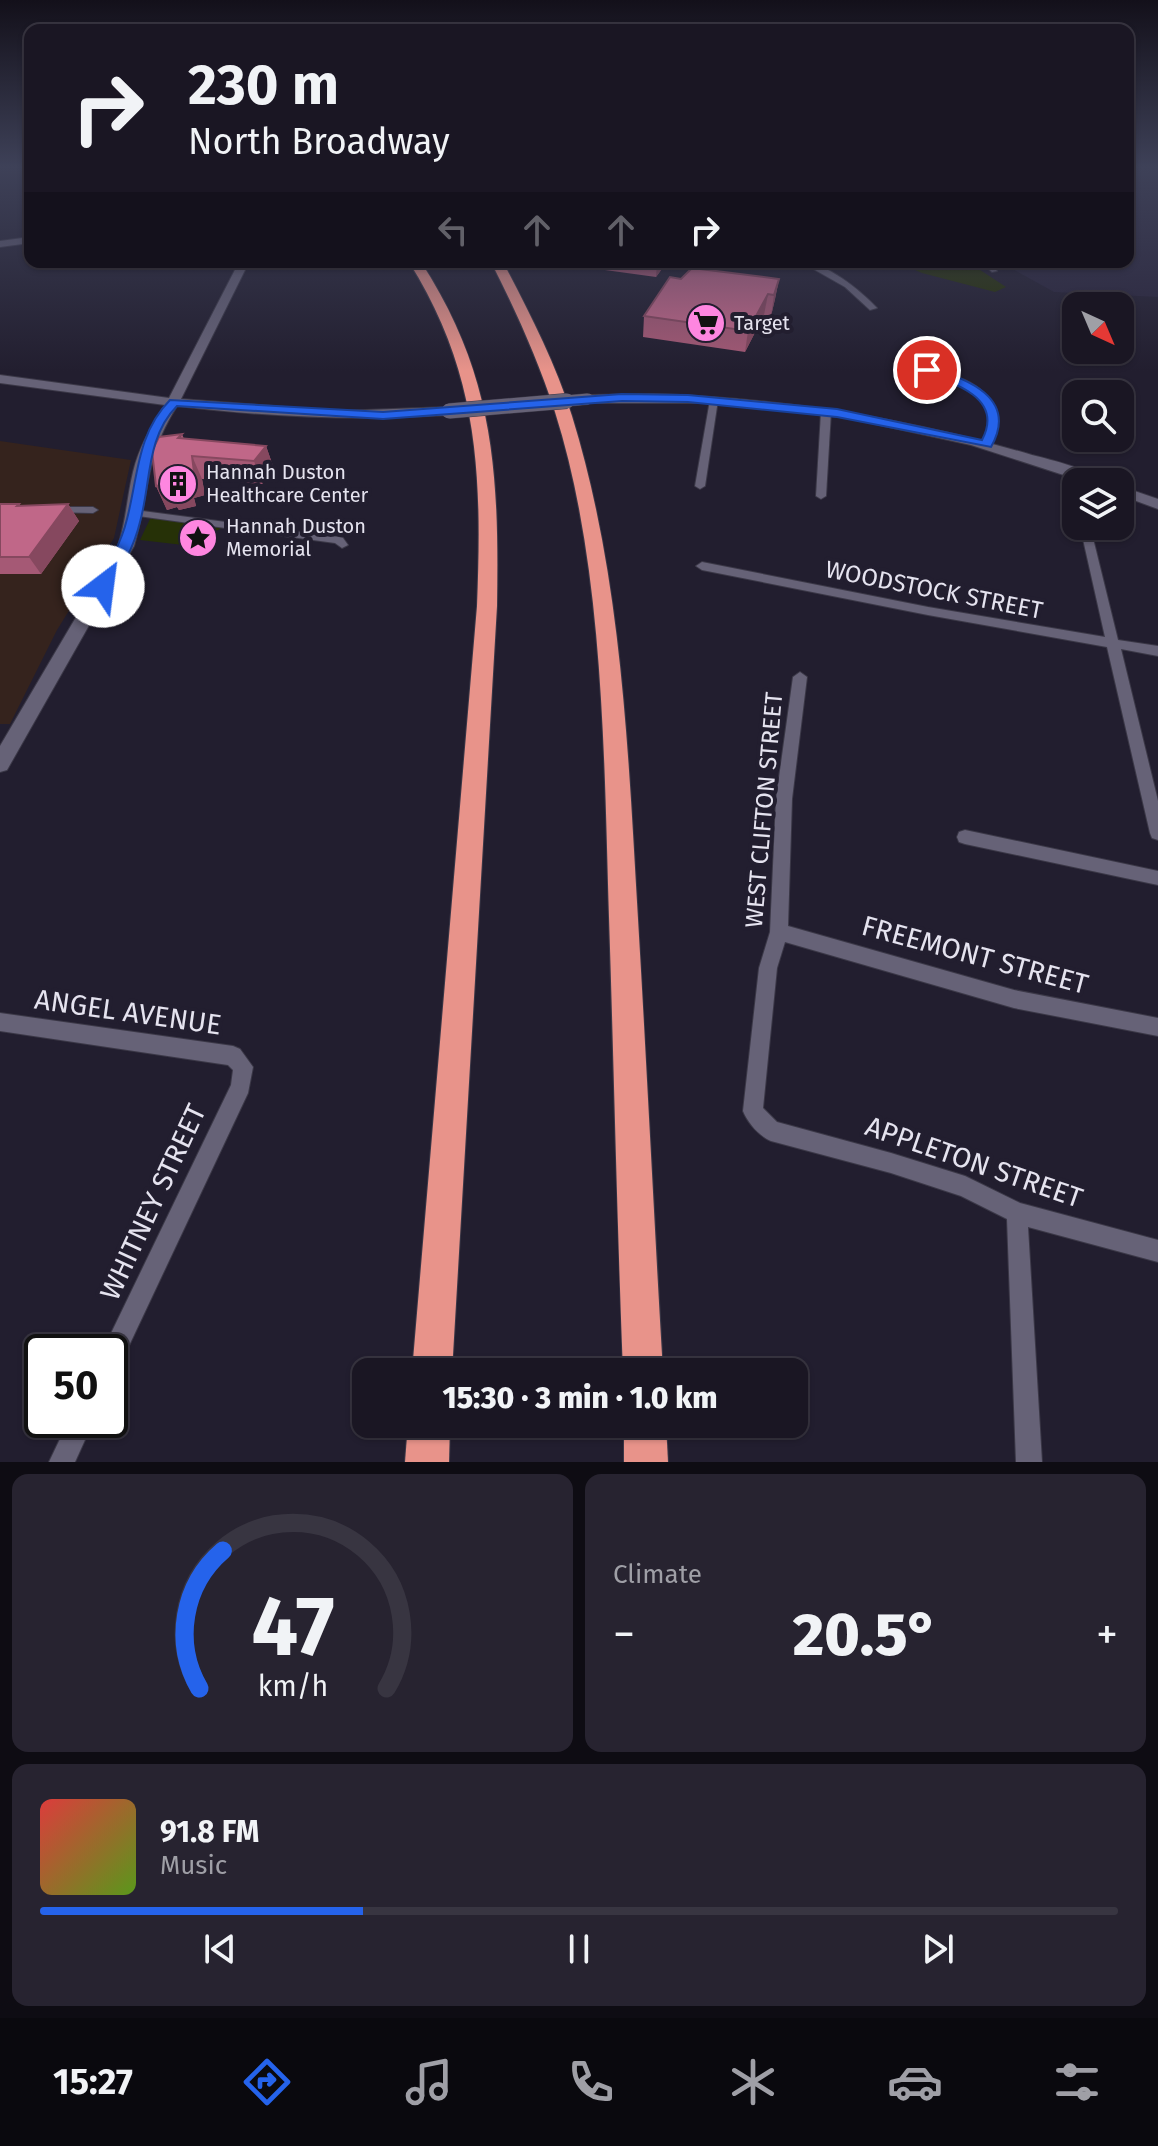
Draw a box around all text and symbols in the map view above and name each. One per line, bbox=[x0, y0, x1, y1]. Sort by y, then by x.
text: 230 m bbox=[188, 52, 339, 119]
icon: right bbox=[56, 56, 160, 160]
text: North Broadway bbox=[188, 120, 450, 164]
icon: left bbox=[431, 208, 475, 252]
icon: ahead bbox=[515, 208, 559, 252]
icon: ahead bbox=[599, 208, 643, 252]
icon: right bbox=[683, 208, 727, 252]
north arrow bbox=[1062, 292, 1134, 364]
map controls bbox=[1062, 292, 1134, 540]
supermarket icon: Target bbox=[685, 302, 727, 344]
place label: Target bbox=[734, 311, 791, 335]
pin bbox=[893, 336, 961, 404]
icon: arrive bbox=[905, 348, 949, 392]
button: search bbox=[1062, 380, 1134, 452]
place label: Hannah Duston Healthcare Center bbox=[206, 460, 369, 507]
building icon: Hannah Duston Healthcare Center bbox=[157, 463, 199, 505]
button: layers bbox=[1062, 468, 1134, 540]
place label: Hannah Duston Memorial bbox=[226, 514, 366, 561]
place icon: Hannah Duston Memorial bbox=[177, 517, 219, 559]
position arrow bbox=[61, 544, 145, 628]
street label: WOODSTOCK STREET bbox=[823, 555, 1046, 625]
street label: WEST CLIFTON STREET bbox=[740, 690, 788, 929]
street label: FREEMONT STREET bbox=[858, 909, 1092, 1001]
street label: ANGEL AVENUE bbox=[33, 983, 223, 1041]
street label: WHITNEY STREET bbox=[93, 1098, 213, 1305]
street label: APPLETON STREET bbox=[861, 1109, 1087, 1215]
speed limit sign: 50 bbox=[24, 1334, 128, 1438]
text: 15:30 · 3 min · 1.0 km bbox=[442, 1380, 718, 1416]
text: Climate bbox=[613, 1559, 702, 1590]
text: 47 bbox=[251, 1577, 334, 1677]
text: 20.5° bbox=[793, 1599, 938, 1671]
text: − bbox=[613, 1608, 635, 1661]
text: + bbox=[1096, 1608, 1118, 1661]
text: km/h bbox=[257, 1669, 328, 1704]
text: 91.8 FM bbox=[160, 1814, 259, 1850]
text: Music bbox=[160, 1850, 227, 1881]
icon: previous bbox=[198, 1927, 242, 1971]
icon: pause bbox=[557, 1927, 601, 1971]
icon: next bbox=[916, 1927, 960, 1971]
icon: directions bbox=[239, 2054, 295, 2110]
icon: music bbox=[401, 2054, 457, 2110]
icon: phone bbox=[563, 2054, 619, 2110]
icon: climate bbox=[725, 2054, 781, 2110]
icon: car bbox=[887, 2054, 943, 2110]
icon: filters bbox=[1049, 2054, 1105, 2110]
text: 15:27 bbox=[53, 2060, 133, 2104]

